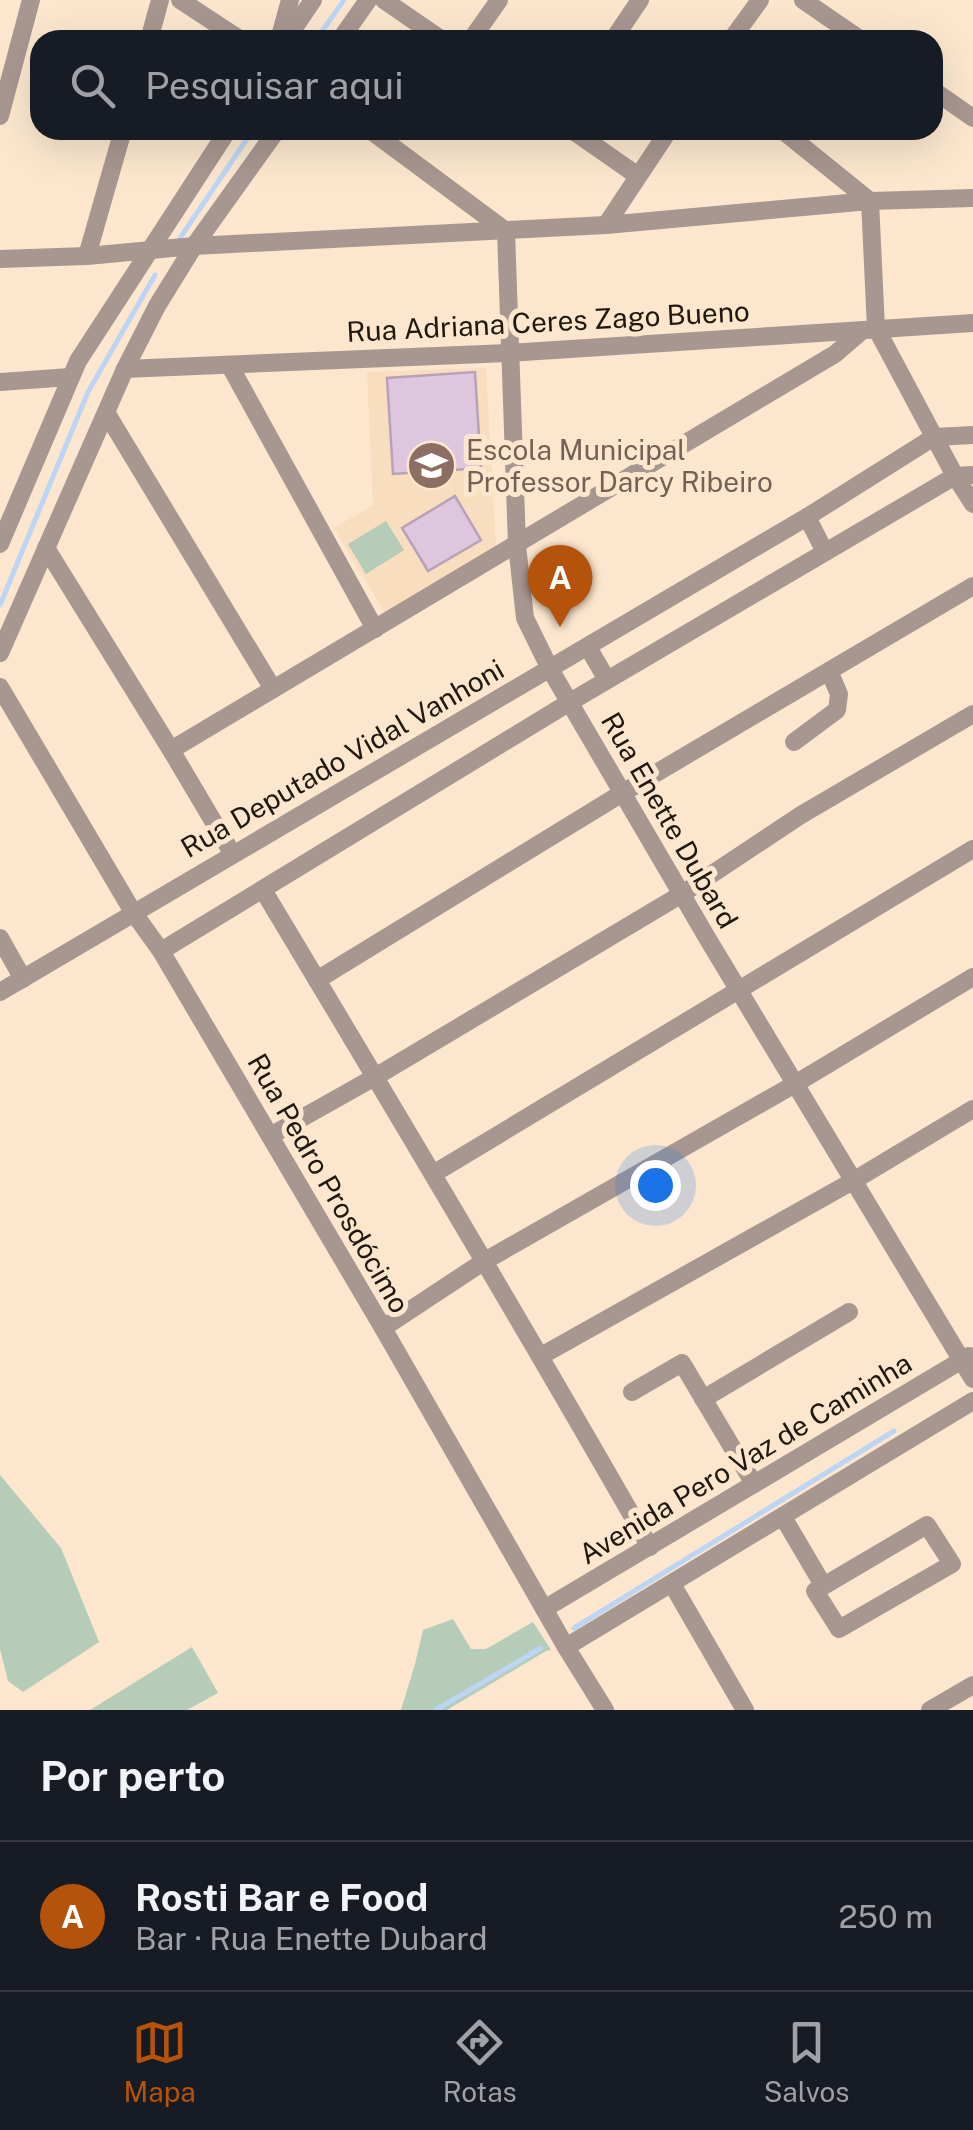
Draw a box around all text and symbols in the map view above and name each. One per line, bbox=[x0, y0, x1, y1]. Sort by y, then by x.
search box bbox=[30, 30, 943, 140]
icon: search bbox=[65, 58, 120, 113]
text: Pesquisar aqui bbox=[145, 63, 404, 108]
street label: Rua Adriana Ceres Zago Bueno bbox=[346, 294, 750, 348]
place label: Escola Municipal Professor Darcy Ribeiro bbox=[466, 433, 773, 498]
school or university icon: Escola Municipal Professor Darcy Ribeiro bbox=[405, 439, 457, 491]
pin: A bbox=[528, 544, 592, 627]
street label: Rua Deputado Vidal Vanhoni bbox=[175, 652, 509, 864]
street label: Rua Enette Dubard bbox=[595, 706, 745, 934]
street label: Rua Pedro Prosdócimo bbox=[241, 1047, 417, 1319]
your location bbox=[630, 1160, 681, 1211]
street label: Avenida Pero Vaz de Caminha bbox=[573, 1346, 917, 1570]
text: Por perto bbox=[40, 1751, 225, 1800]
text: Rosti Bar e Food bbox=[135, 1875, 428, 1920]
text: A bbox=[61, 1898, 84, 1935]
text: 250 m bbox=[838, 1898, 933, 1935]
text: Bar · Rua Enette Dubard bbox=[135, 1920, 488, 1957]
tab: Mapa bbox=[124, 2015, 196, 2108]
tab: Rotas bbox=[443, 2015, 517, 2108]
tab: Salvos bbox=[764, 2015, 849, 2108]

